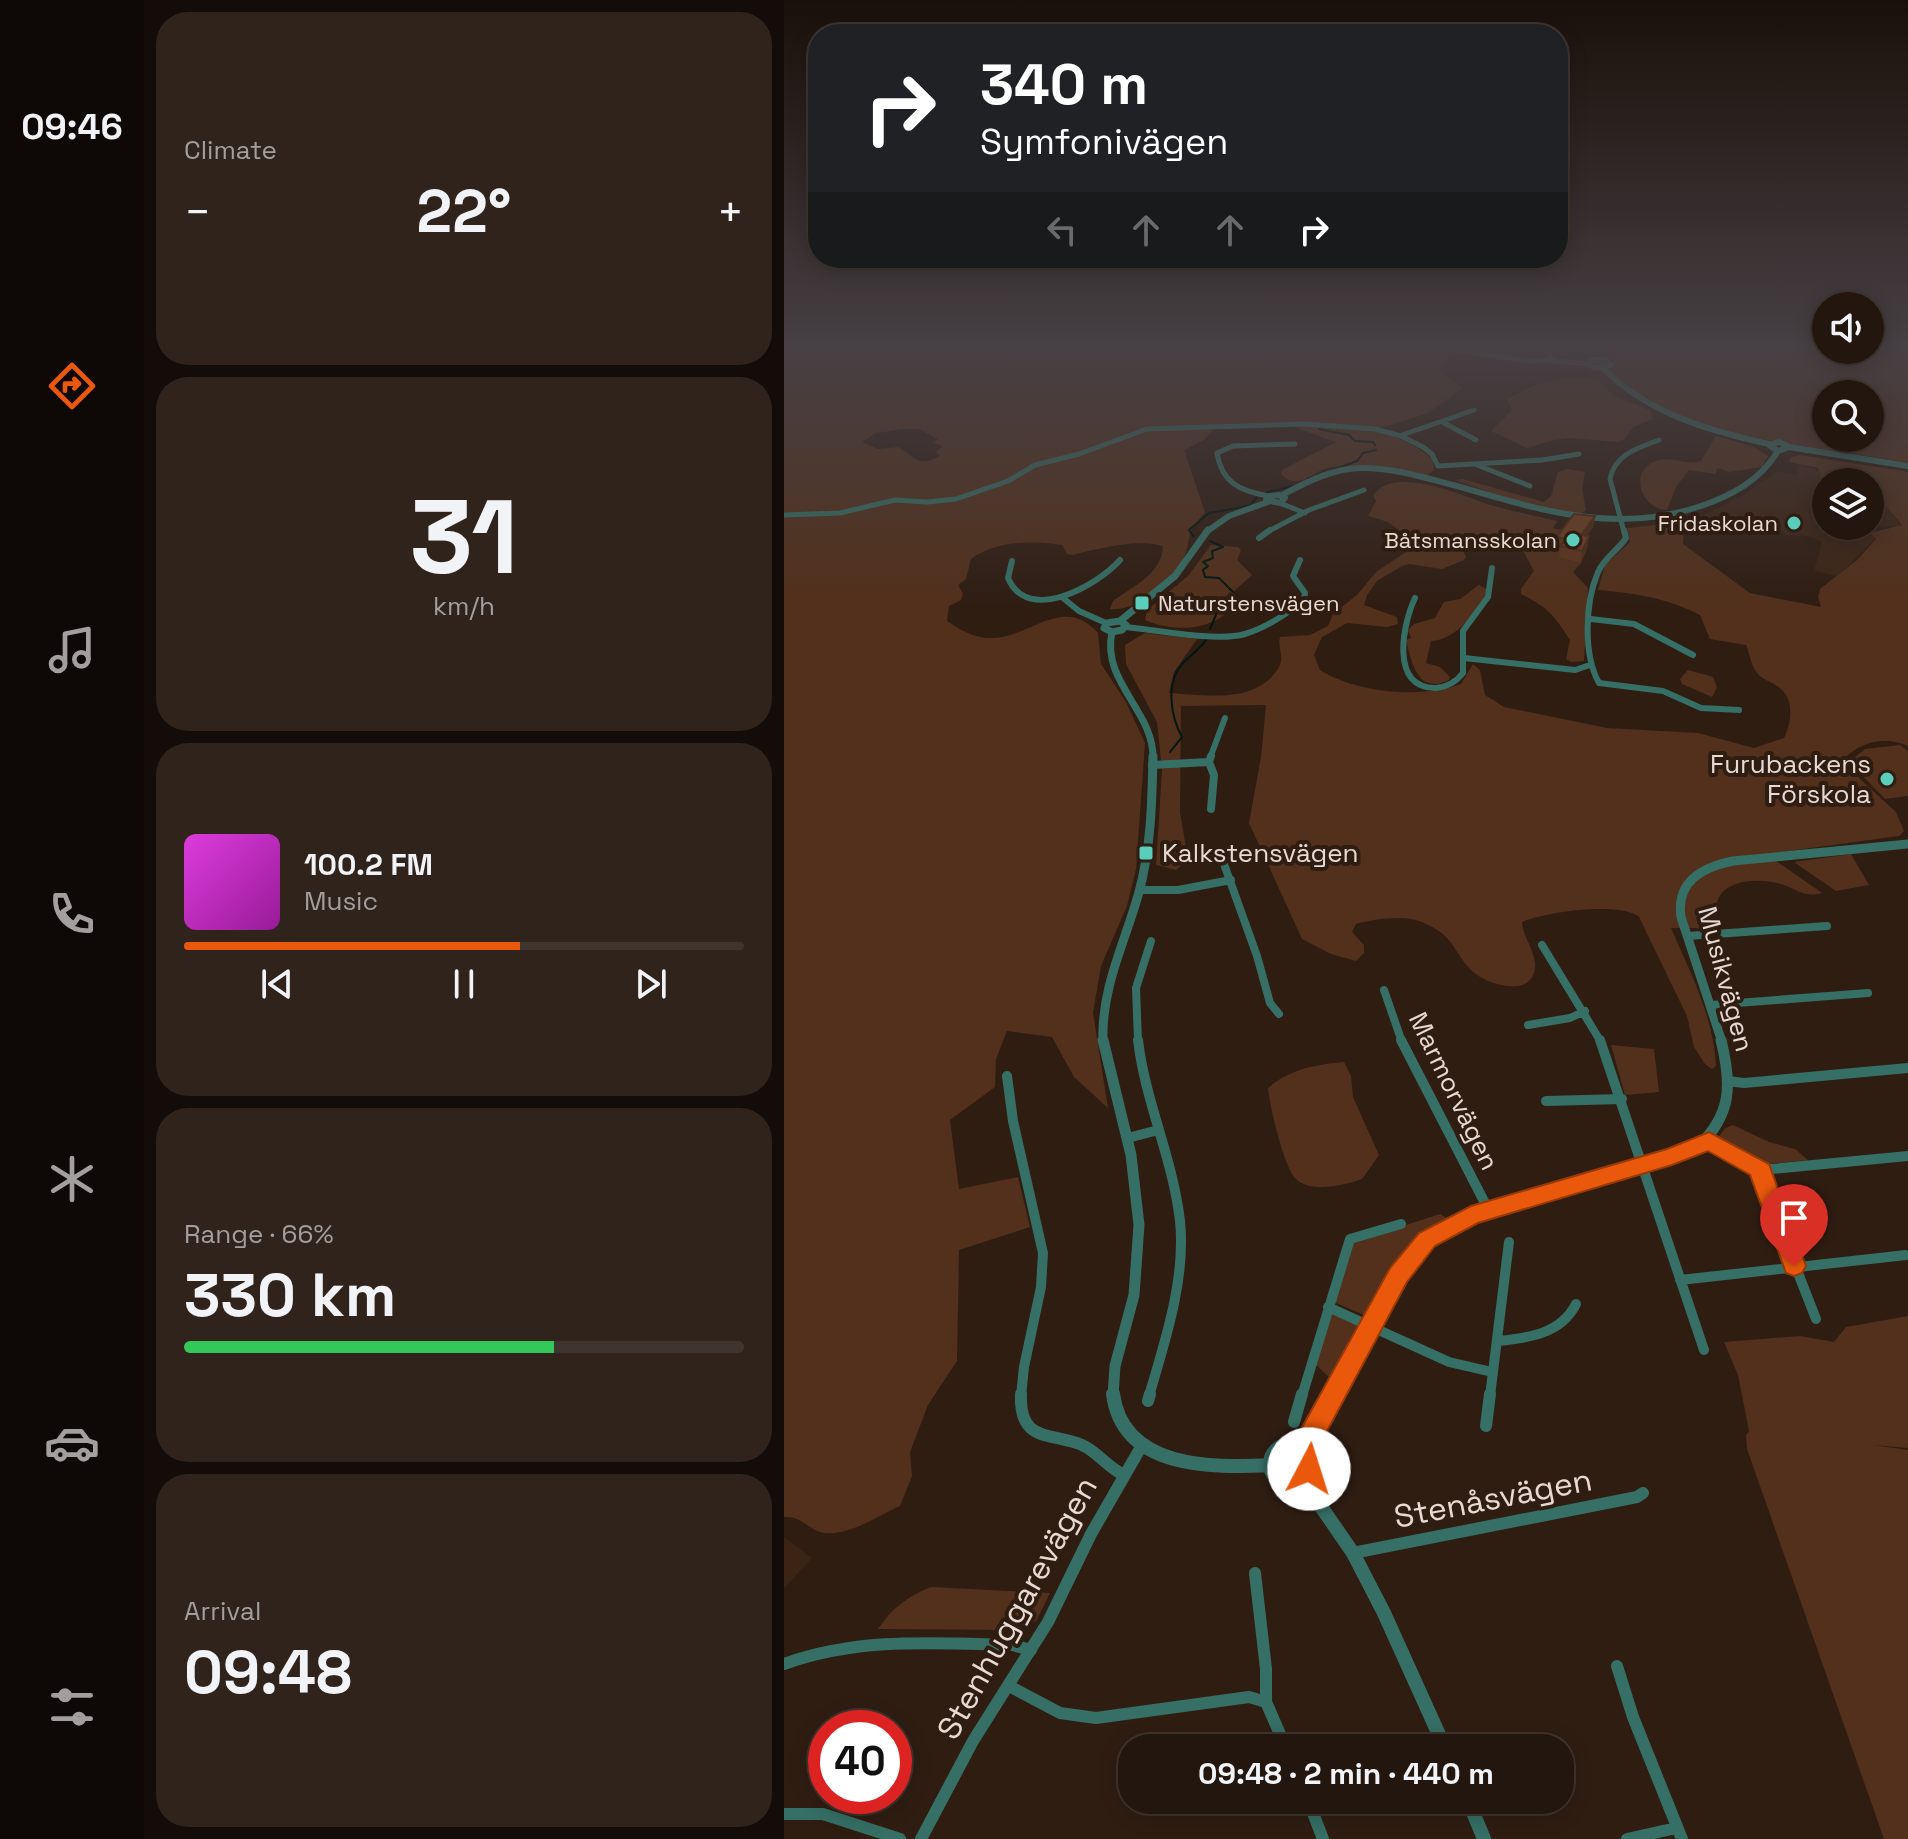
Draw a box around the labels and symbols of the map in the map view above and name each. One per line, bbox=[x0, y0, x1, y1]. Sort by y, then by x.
place label: Fridaskolan bbox=[1658, 509, 1778, 537]
marker: Fridaskolan bbox=[1785, 514, 1803, 532]
place label: Båtsmansskolan bbox=[1384, 526, 1557, 554]
marker: Båtsmansskolan bbox=[1564, 531, 1582, 549]
place label: Naturstensvägen bbox=[1158, 589, 1340, 617]
marker: Naturstensvägen bbox=[1133, 594, 1151, 612]
place label: Furubackens Förskola bbox=[1710, 747, 1871, 811]
marker: Furubackens Förskola bbox=[1878, 770, 1896, 788]
place label: Kalkstensvägen bbox=[1162, 836, 1359, 870]
marker: Kalkstensvägen bbox=[1137, 844, 1155, 862]
street label: Musikvägen bbox=[1690, 903, 1762, 1055]
street label: Marmorvägen bbox=[1401, 1006, 1507, 1176]
pin bbox=[1760, 1184, 1828, 1266]
position arrow bbox=[1267, 1427, 1351, 1511]
street label: Stenåsvägen bbox=[1391, 1459, 1595, 1537]
street label: Stenhuggarevägen bbox=[928, 1470, 1106, 1746]
speed limit sign: 40 bbox=[808, 1710, 912, 1814]

